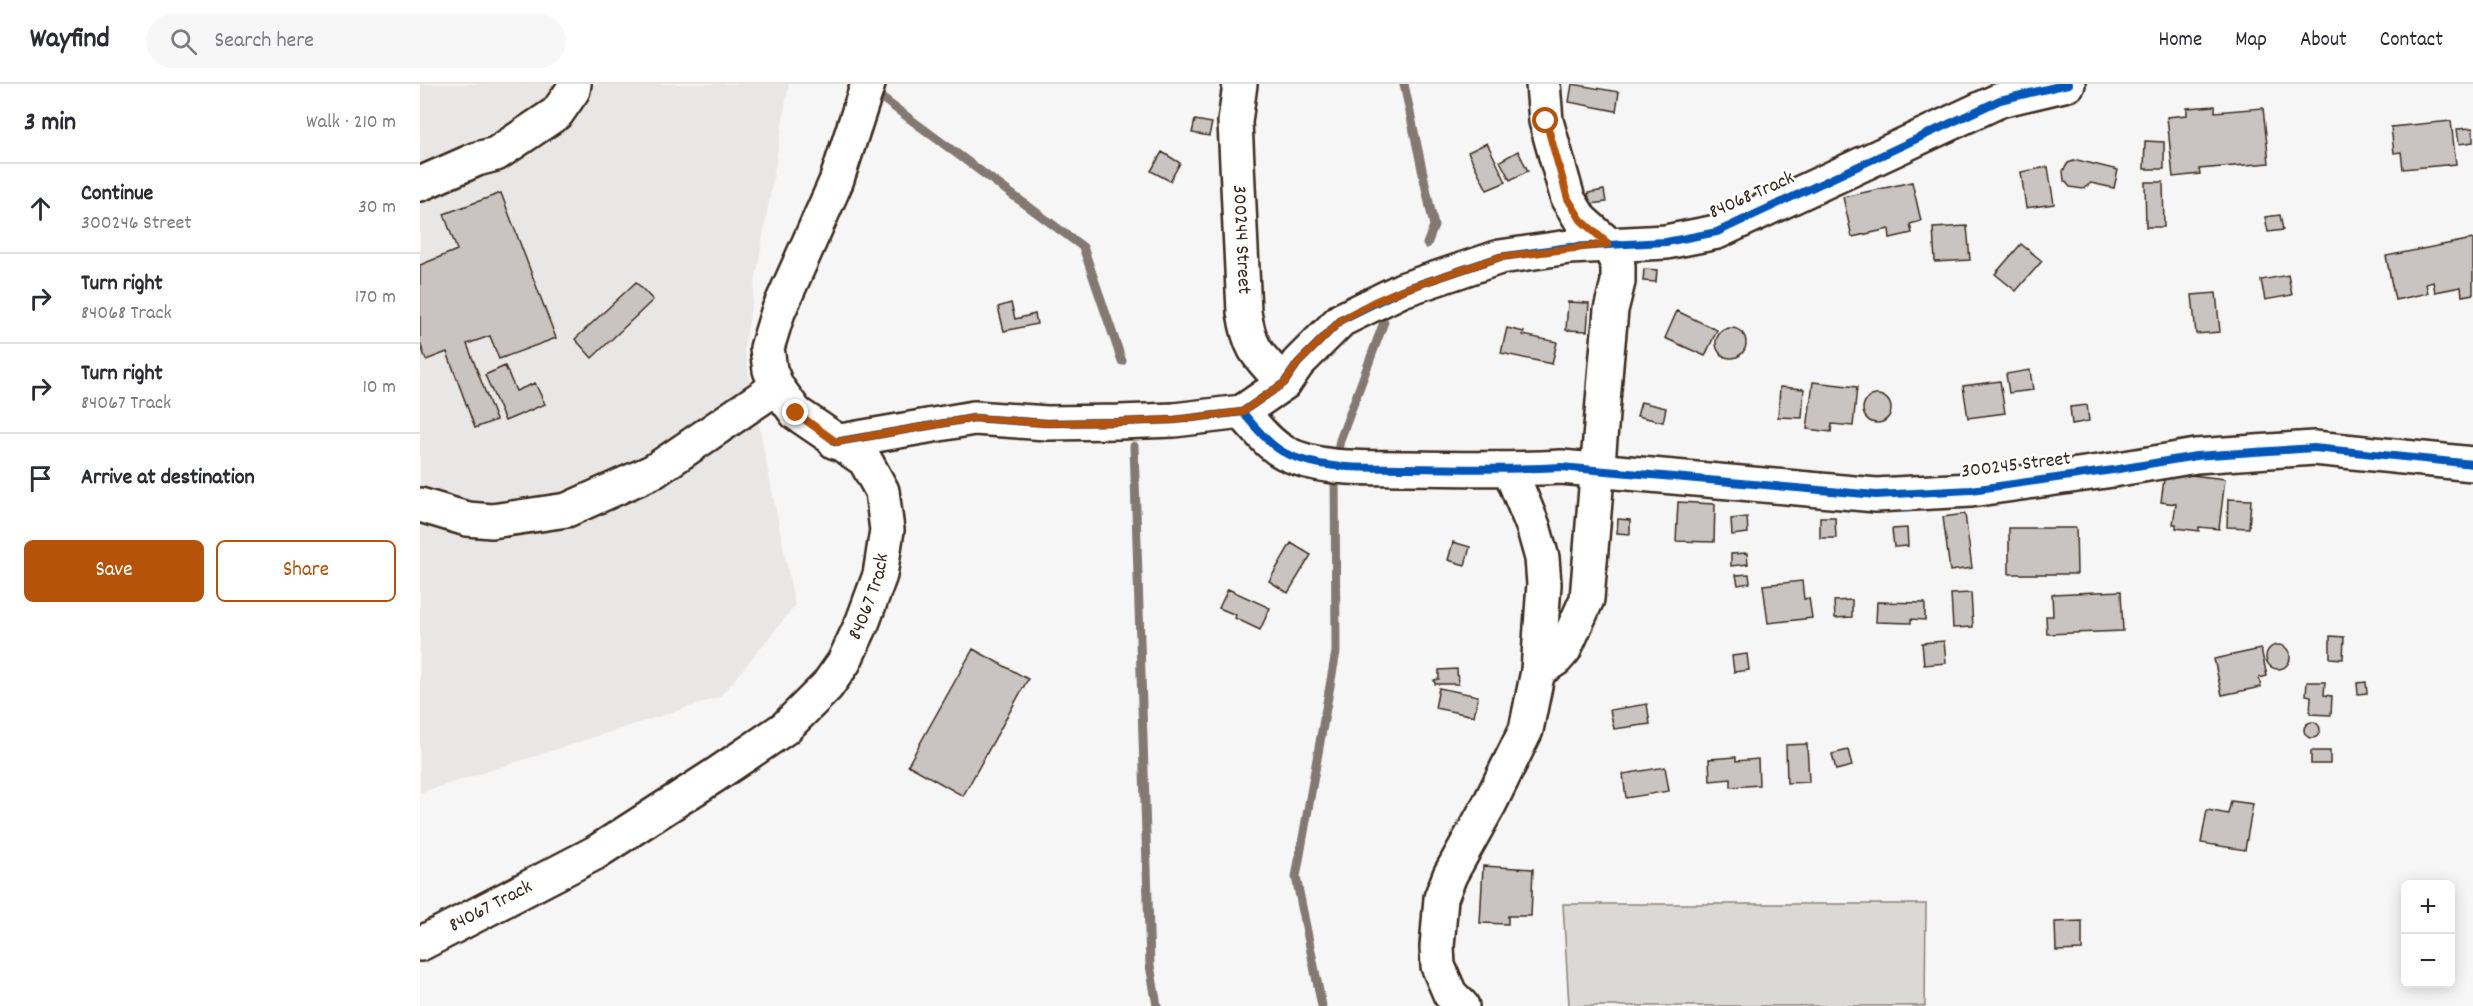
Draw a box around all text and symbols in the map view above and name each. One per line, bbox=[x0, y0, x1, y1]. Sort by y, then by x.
search box bbox=[146, 14, 566, 68]
text: Wayfind bbox=[30, 21, 110, 61]
icon: search bbox=[167, 25, 200, 58]
text: Search here bbox=[215, 26, 314, 57]
text: Home bbox=[2158, 26, 2202, 56]
text: Map bbox=[2235, 26, 2267, 56]
text: About bbox=[2300, 26, 2347, 56]
text: Contact bbox=[2380, 26, 2443, 56]
text: 3 min bbox=[24, 105, 76, 142]
route start bbox=[1532, 107, 1558, 133]
text: Walk · 210 m bbox=[306, 109, 396, 137]
street label: 84068 Track bbox=[1705, 165, 1799, 227]
text: Continue bbox=[81, 179, 153, 210]
street label: 300244 Street bbox=[1224, 184, 1257, 295]
icon: ahead bbox=[24, 192, 57, 225]
text: 30 m bbox=[358, 194, 396, 222]
text: 300246 Street bbox=[81, 210, 192, 238]
text: Turn right bbox=[81, 269, 163, 300]
icon: right bbox=[24, 282, 57, 315]
text: 170 m bbox=[355, 284, 396, 312]
text: 84068 Track bbox=[81, 300, 172, 328]
text: Turn right bbox=[81, 359, 163, 390]
icon: right bbox=[24, 372, 57, 405]
text: 10 m bbox=[362, 374, 396, 402]
text: 84067 Track bbox=[81, 390, 171, 418]
route end bbox=[782, 399, 808, 425]
street label: 300245 Street bbox=[1960, 445, 2072, 487]
icon: arrive bbox=[24, 462, 57, 495]
text: Arrive at destination bbox=[81, 463, 255, 494]
button: Save bbox=[24, 540, 204, 602]
button: Share bbox=[216, 540, 396, 602]
street label: 84067 Track bbox=[842, 552, 897, 645]
street label: 84067 Track bbox=[444, 874, 538, 940]
map controls bbox=[2401, 880, 2455, 988]
button: + bbox=[2401, 880, 2455, 934]
button: − bbox=[2401, 934, 2455, 988]

